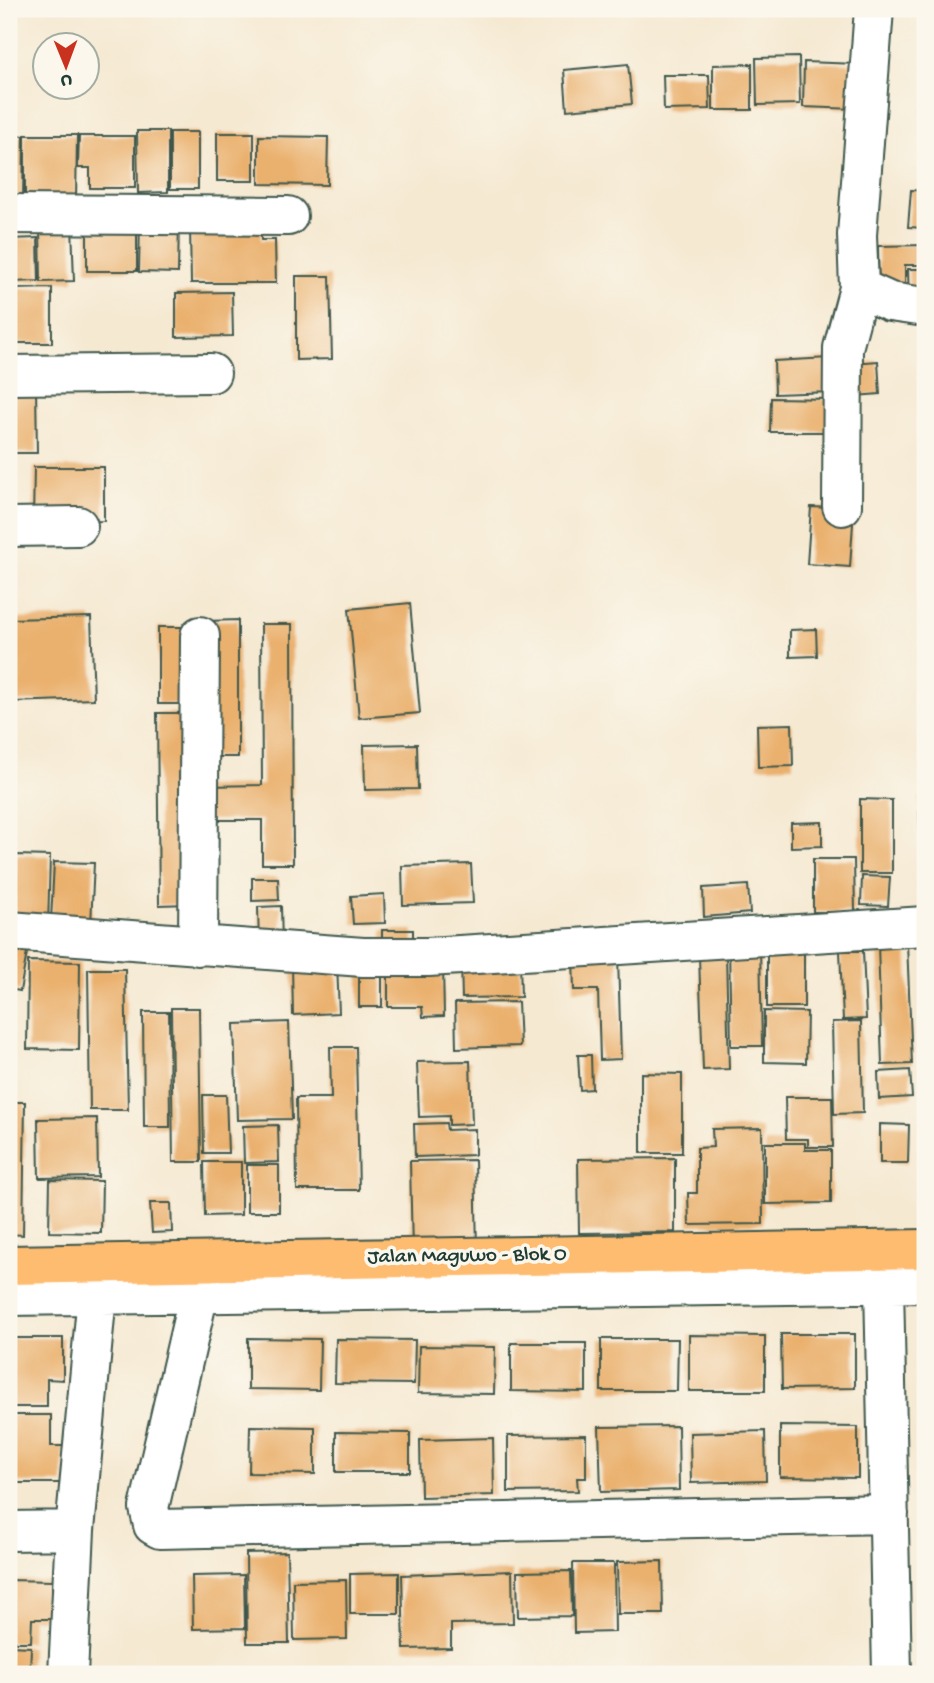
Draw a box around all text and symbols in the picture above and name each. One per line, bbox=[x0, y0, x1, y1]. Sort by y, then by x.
north arrow bbox=[32, 32, 102, 102]
text: U bbox=[61, 68, 72, 91]
street label: Jalan Maguwo - Blok O bbox=[367, 1243, 567, 1271]

